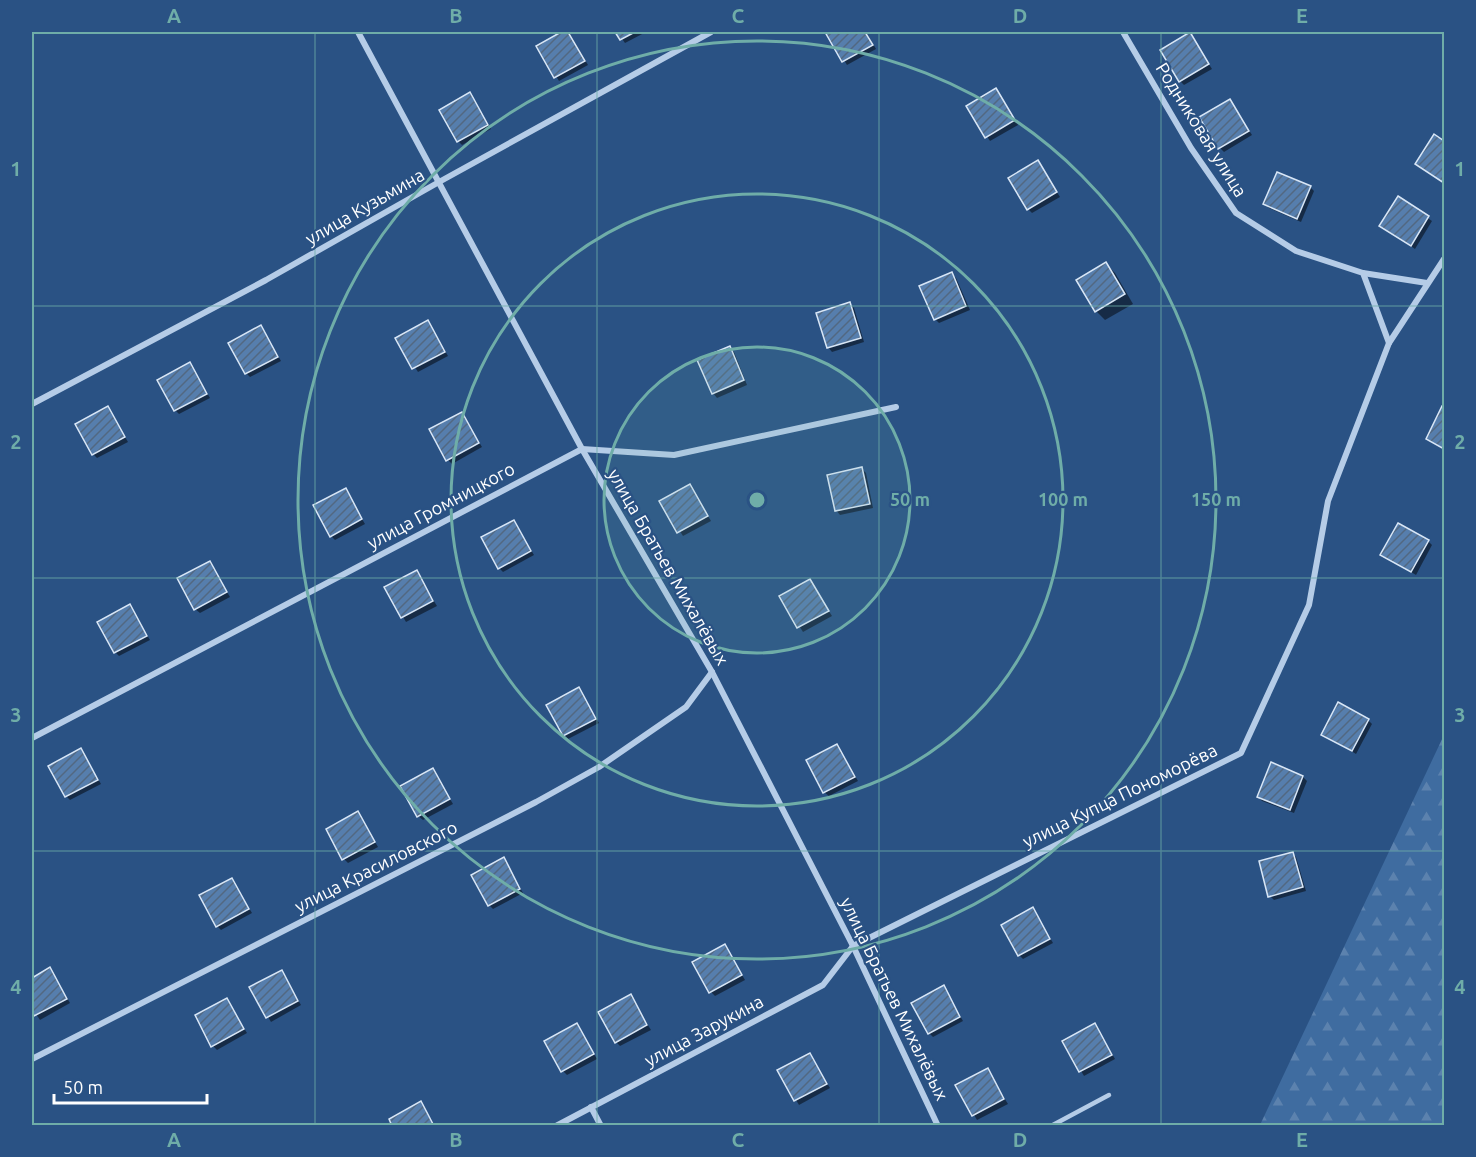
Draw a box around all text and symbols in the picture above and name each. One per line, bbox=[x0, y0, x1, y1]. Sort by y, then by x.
text: A bbox=[167, 4, 181, 27]
text: B bbox=[449, 4, 463, 27]
text: C bbox=[732, 4, 745, 27]
text: D bbox=[1013, 4, 1027, 27]
text: E bbox=[1296, 4, 1308, 27]
street label: Родниковая улица bbox=[1152, 59, 1251, 200]
text: 1 bbox=[10, 157, 22, 180]
text: 1 bbox=[1454, 157, 1466, 180]
street label: улица Кузьмина bbox=[302, 164, 427, 248]
text: 2 bbox=[10, 430, 22, 453]
text: 2 bbox=[1454, 430, 1466, 453]
street label: улица Громницкого bbox=[363, 458, 518, 552]
street label: улица Братьев Михалёвых bbox=[604, 465, 733, 668]
text: 50 m bbox=[890, 489, 930, 509]
text: 100 m bbox=[1038, 489, 1088, 509]
text: 150 m bbox=[1191, 489, 1241, 509]
centre of rings bbox=[747, 490, 767, 510]
text: 3 bbox=[10, 703, 22, 726]
text: 3 bbox=[1454, 703, 1466, 726]
street label: улица Купца Пономорёва bbox=[1019, 739, 1220, 851]
street label: улица Красиловского bbox=[291, 816, 460, 916]
street label: улица Братьев Михалёвых bbox=[837, 894, 953, 1103]
text: 4 bbox=[10, 975, 22, 998]
text: 4 bbox=[1454, 975, 1466, 998]
street label: улица Зарукина bbox=[641, 990, 766, 1070]
scale bar bbox=[54, 1067, 207, 1105]
text: 50 m bbox=[63, 1077, 103, 1097]
text: A bbox=[167, 1128, 181, 1151]
text: B bbox=[449, 1128, 463, 1151]
text: C bbox=[732, 1128, 745, 1151]
text: D bbox=[1013, 1128, 1027, 1151]
text: E bbox=[1296, 1128, 1308, 1151]

